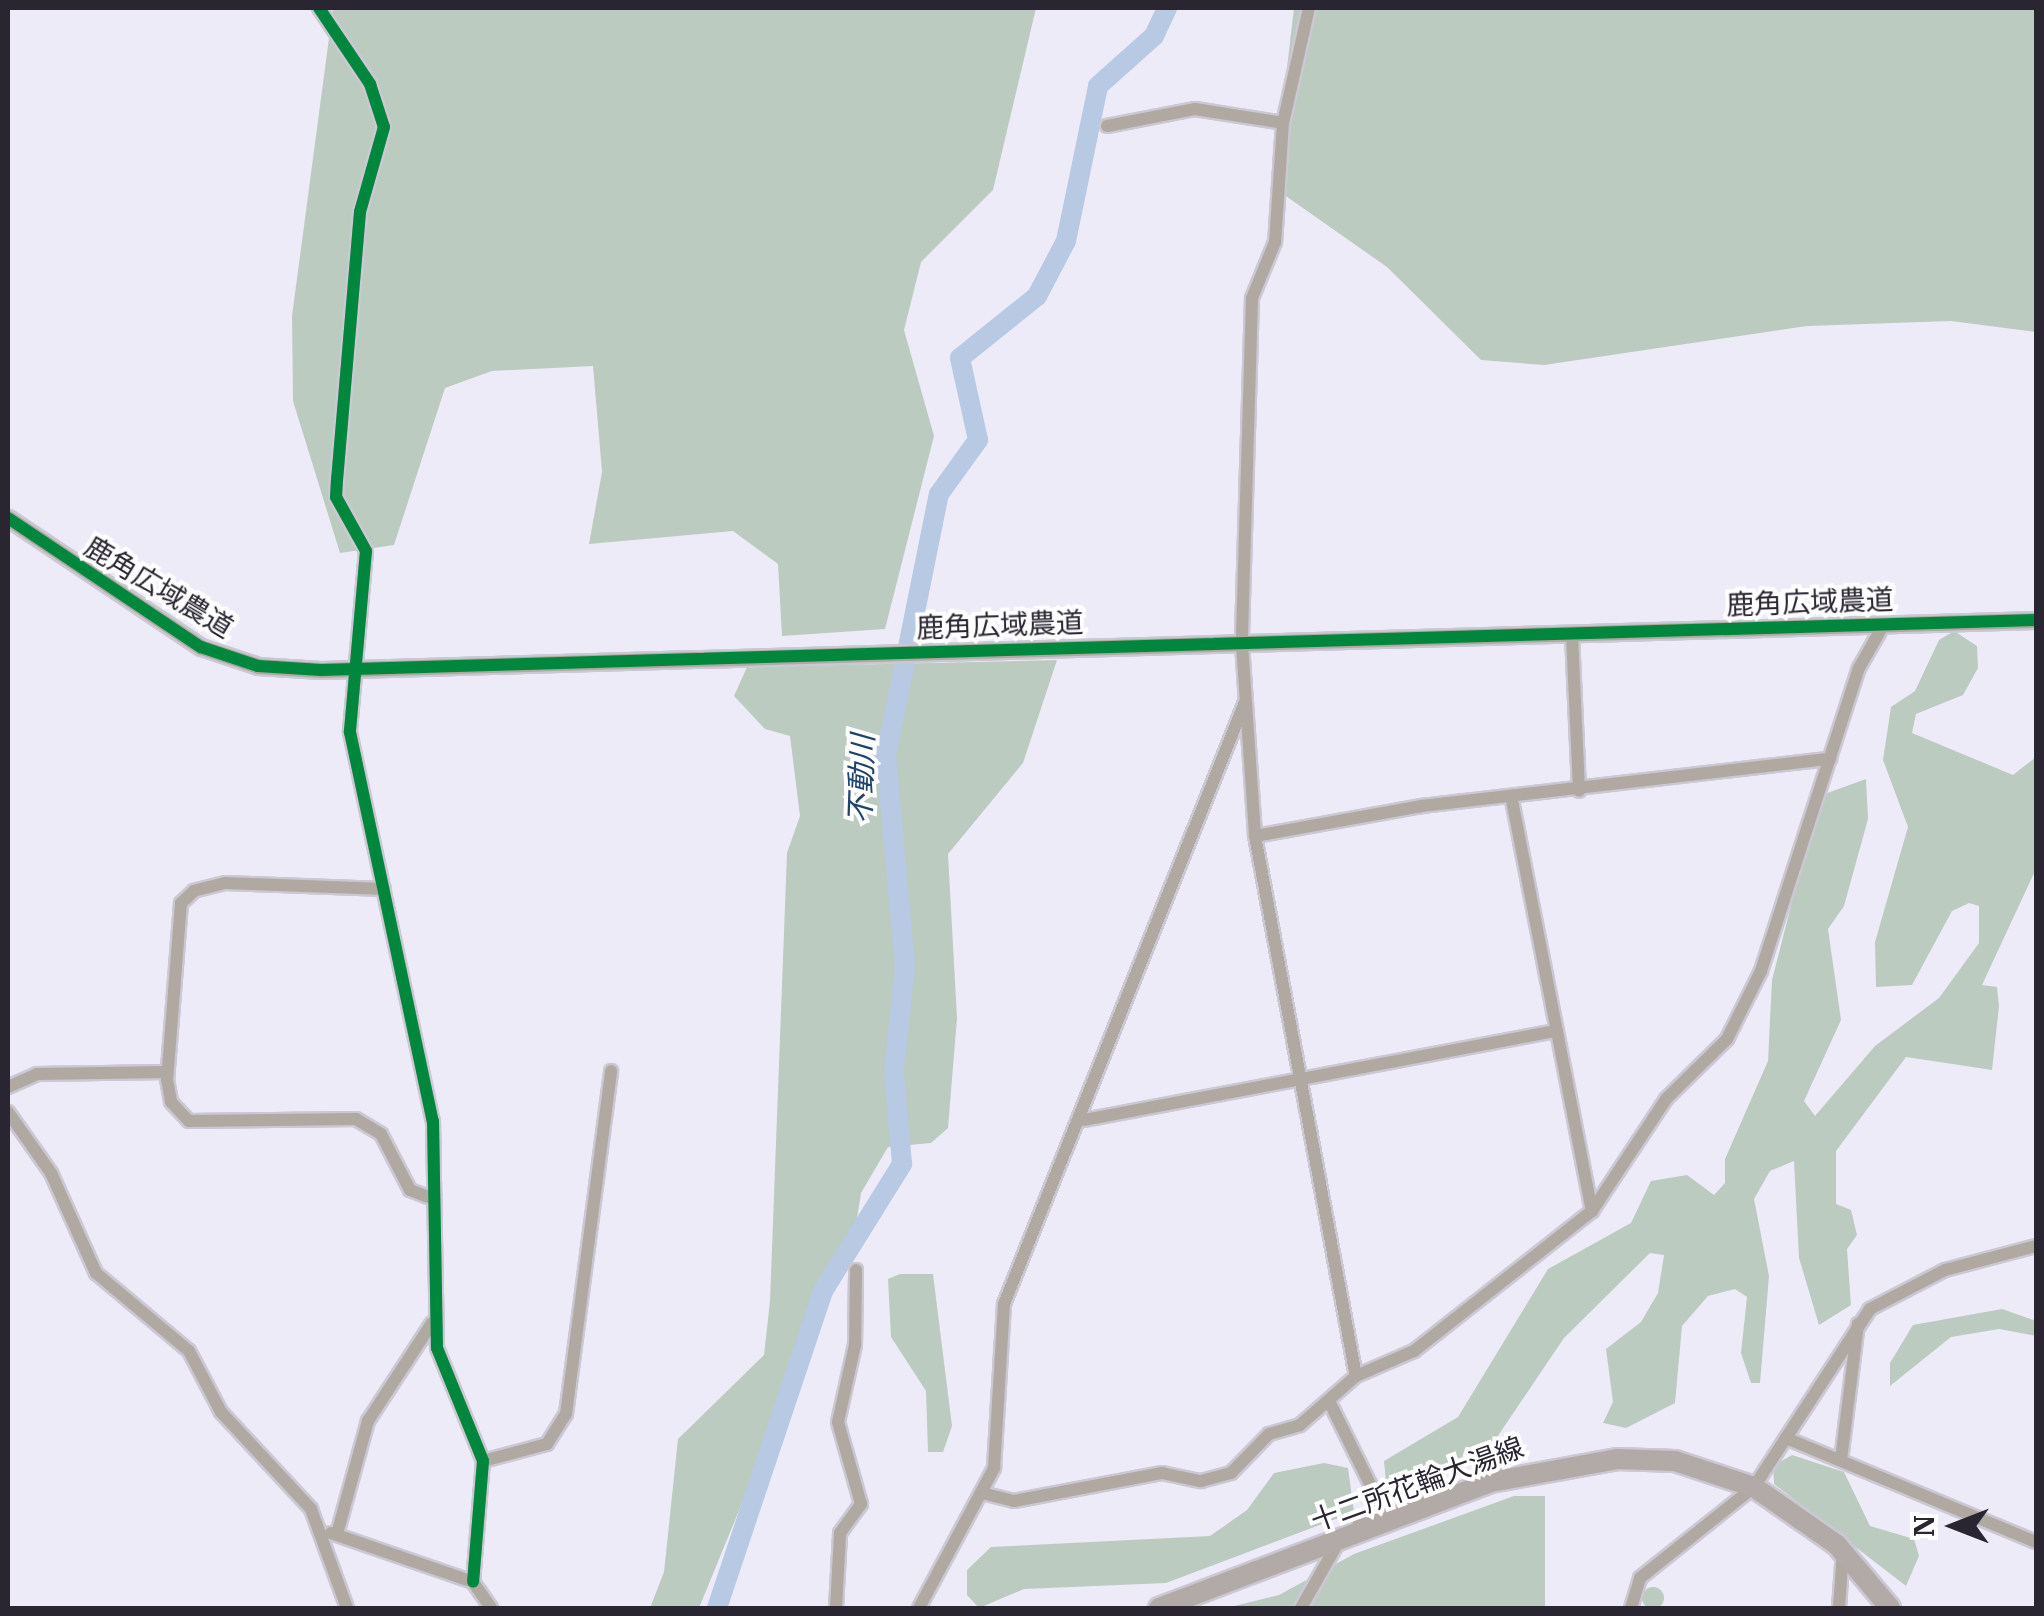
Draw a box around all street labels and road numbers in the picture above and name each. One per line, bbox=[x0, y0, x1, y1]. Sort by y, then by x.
street label: 鹿角広域農道 bbox=[78, 529, 240, 645]
street label: 鹿角広域農道 bbox=[1725, 582, 1895, 622]
street label: 鹿角広域農道 bbox=[915, 605, 1085, 645]
street label: 十二所花輪大湯線 bbox=[1306, 1430, 1528, 1538]

